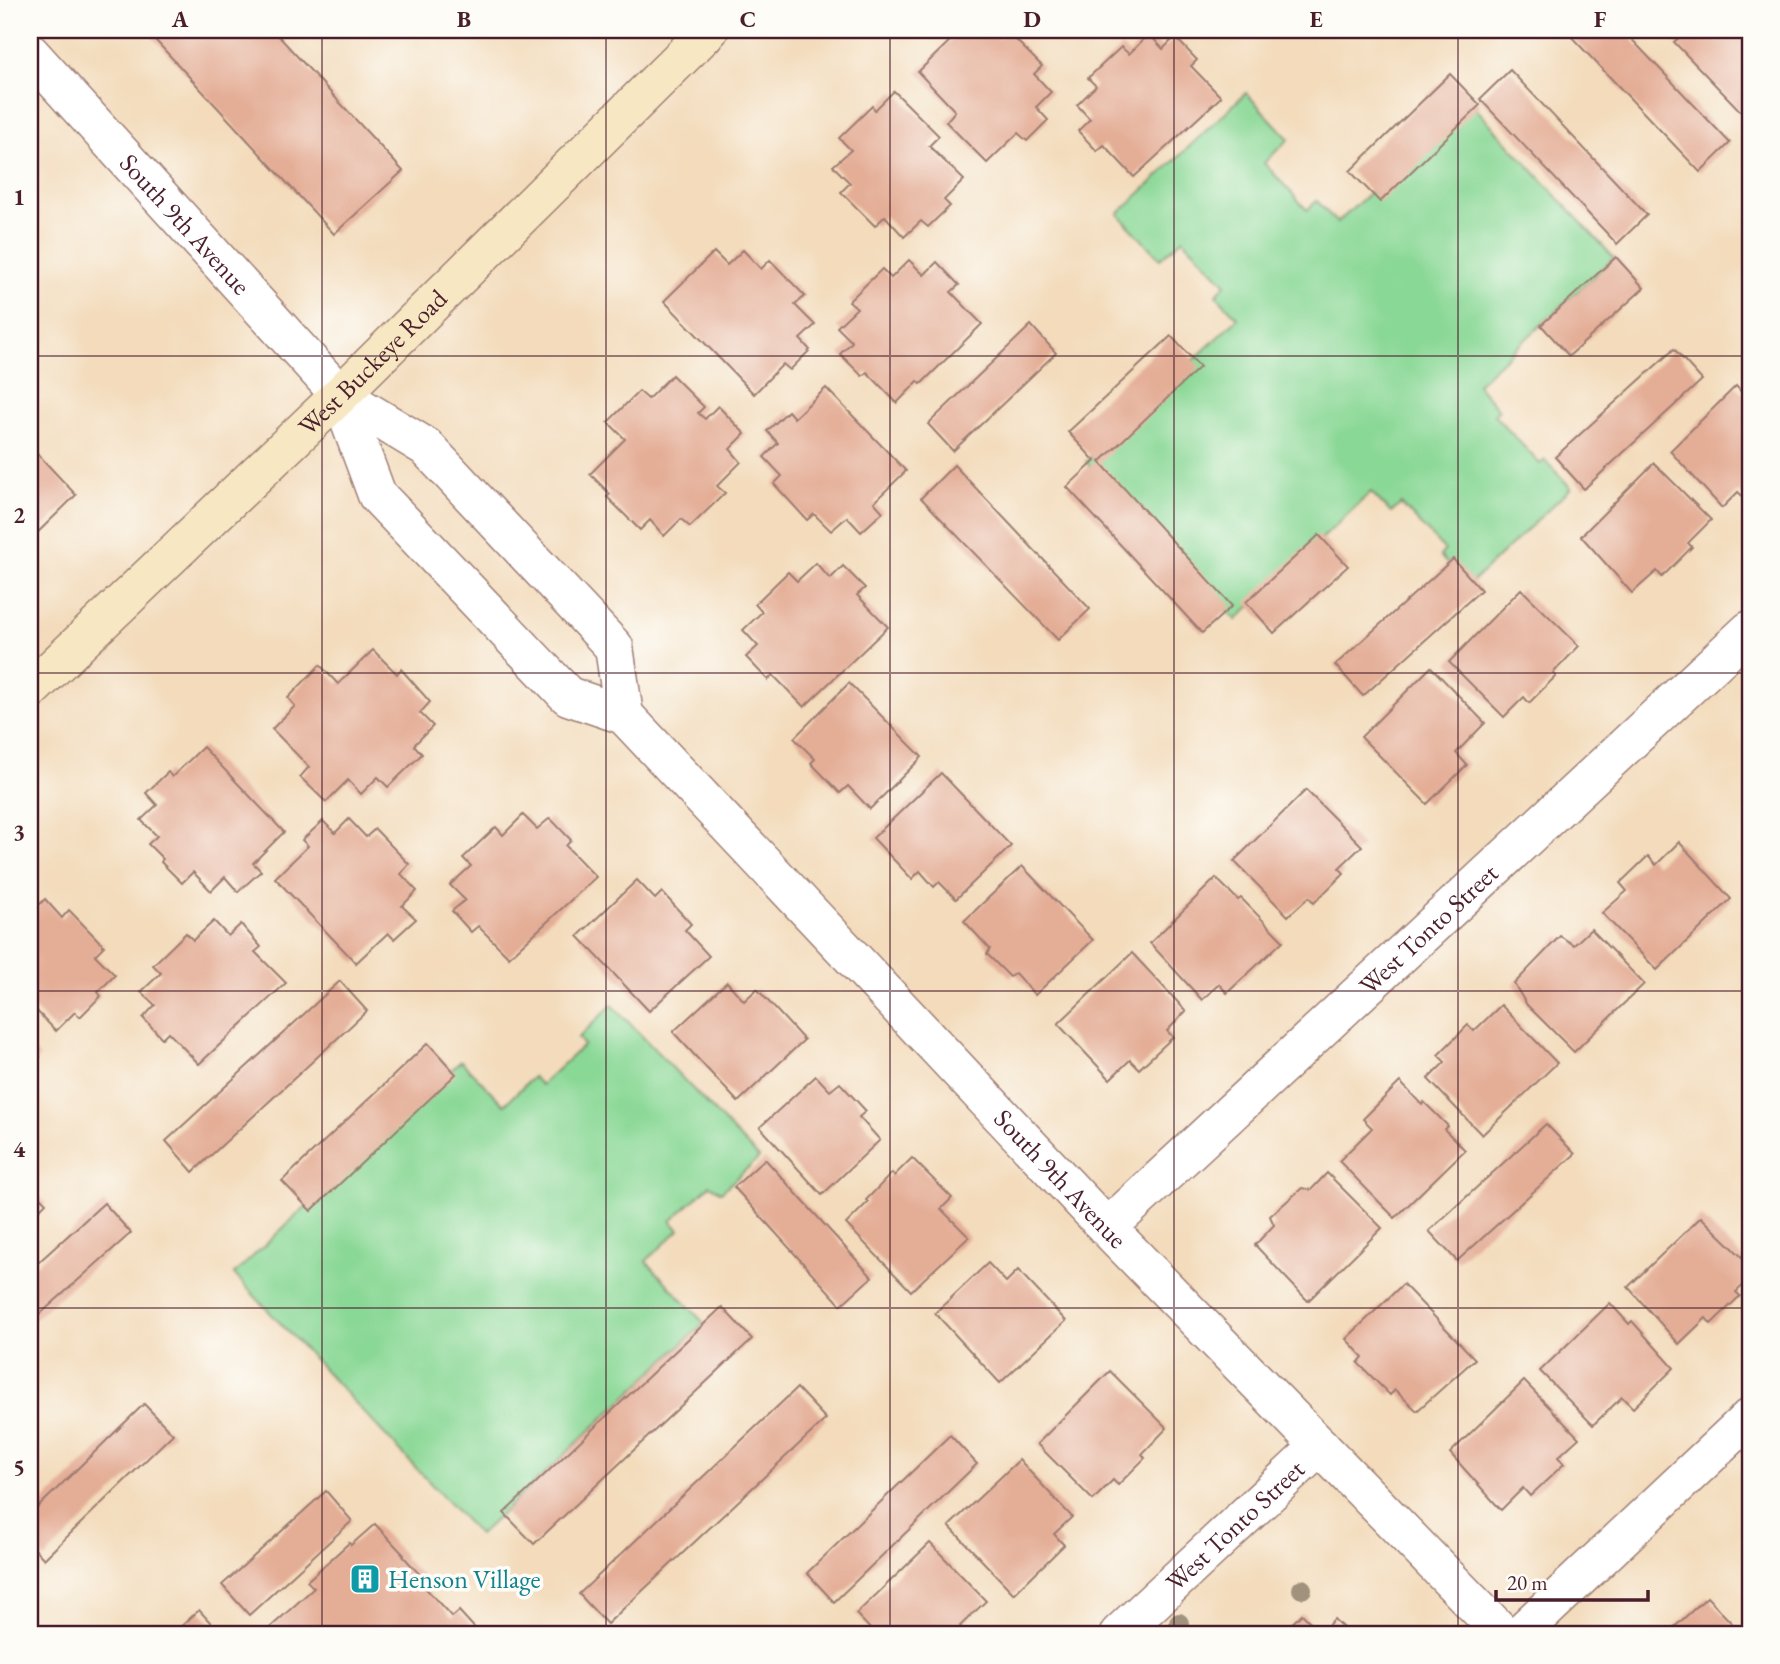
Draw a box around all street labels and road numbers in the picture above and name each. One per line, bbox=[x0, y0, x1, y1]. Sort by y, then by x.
street label: South 9th Avenue bbox=[112, 146, 258, 302]
street label: West Buckeye Road bbox=[291, 281, 455, 443]
street label: West Tonto Street bbox=[1352, 856, 1505, 1002]
street label: South 9th Avenue bbox=[987, 1102, 1135, 1256]
street label: West Tonto Street bbox=[1159, 1452, 1312, 1599]

